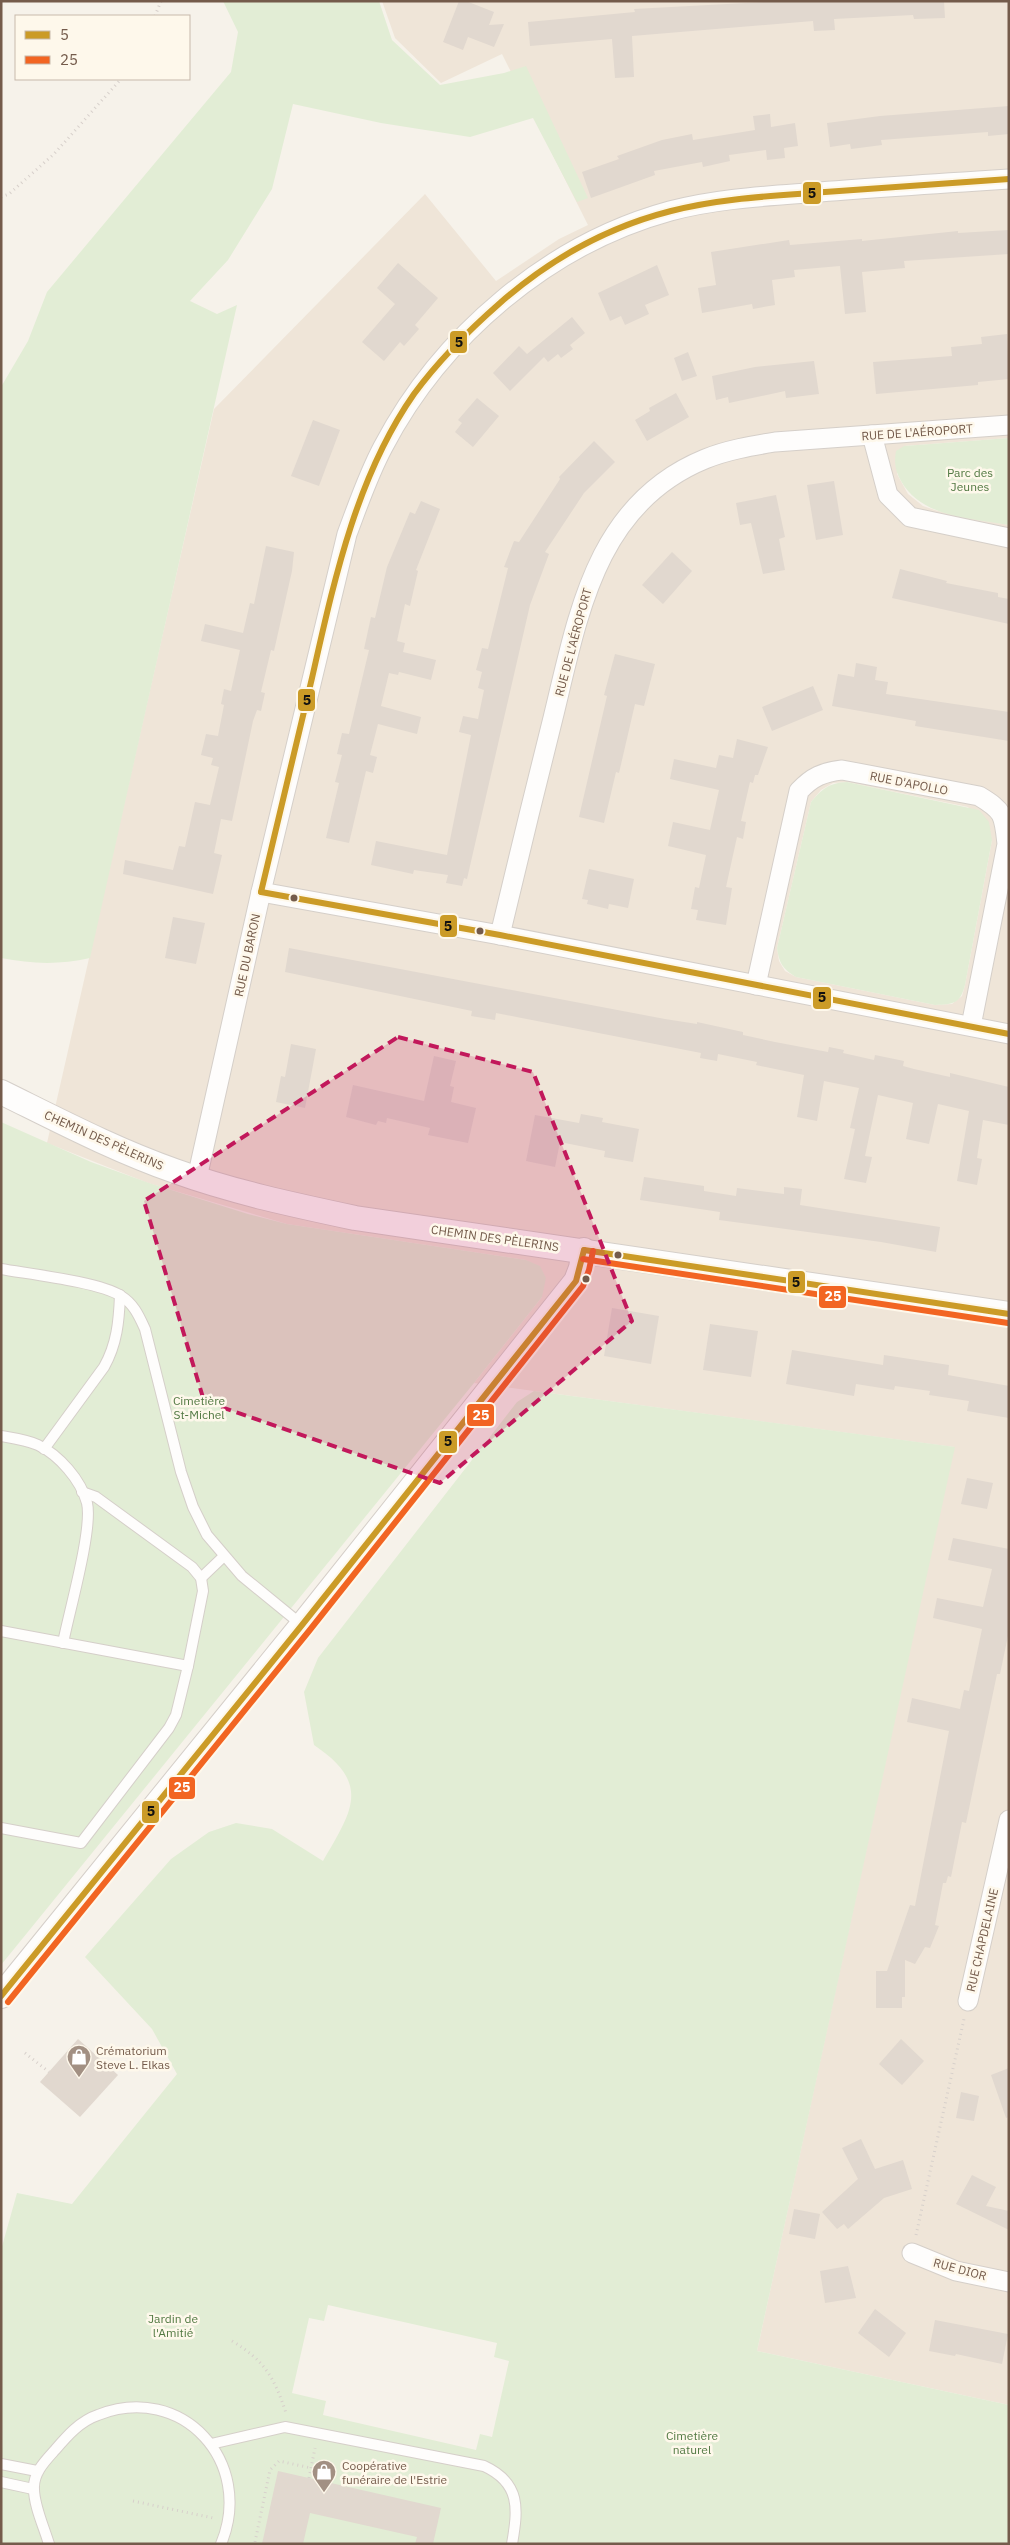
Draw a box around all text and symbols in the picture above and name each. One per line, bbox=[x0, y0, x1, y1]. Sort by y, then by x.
legend bbox=[15, 15, 190, 80]
text: 5 bbox=[60, 25, 69, 44]
text: 25 bbox=[60, 50, 78, 69]
line badge: 5 bbox=[802, 181, 822, 205]
text: 5 bbox=[808, 184, 816, 202]
line badge: 5 bbox=[449, 330, 468, 354]
text: 5 bbox=[455, 333, 463, 351]
street label: RUE DE L'AÉROPORT bbox=[861, 421, 973, 443]
park label: Parc des Jeunes bbox=[947, 465, 993, 494]
street label: RUE DE L'AÉROPORT bbox=[551, 586, 595, 698]
line badge: 5 bbox=[297, 688, 316, 712]
text: 5 bbox=[303, 691, 311, 709]
street label: RUE D'APOLLO bbox=[869, 768, 949, 798]
unlabelled marker bbox=[289, 893, 299, 903]
street label: RUE DU BARON bbox=[231, 912, 263, 998]
line badge: 5 bbox=[439, 914, 458, 938]
text: 5 bbox=[444, 917, 452, 935]
unlabelled marker bbox=[475, 926, 485, 936]
line badge: 5 bbox=[812, 986, 832, 1010]
text: 5 bbox=[818, 988, 826, 1006]
street label: CHEMIN DES PÈLERINS bbox=[42, 1107, 166, 1173]
street label: CHEMIN DES PÈLERINS bbox=[430, 1222, 560, 1254]
unlabelled marker bbox=[613, 1250, 623, 1260]
line badge: 5 bbox=[787, 1270, 806, 1294]
text: 5 bbox=[792, 1273, 800, 1291]
unlabelled marker bbox=[581, 1274, 591, 1284]
line badge: 25 bbox=[818, 1285, 847, 1309]
text: 25 bbox=[825, 1287, 841, 1305]
park label: Cimetière St-Michel bbox=[173, 1393, 226, 1422]
line badge: 25 bbox=[466, 1403, 495, 1427]
text: 25 bbox=[473, 1406, 489, 1424]
line badge: 5 bbox=[438, 1430, 458, 1454]
text: 5 bbox=[444, 1432, 452, 1450]
line badge: 25 bbox=[168, 1776, 196, 1800]
text: 25 bbox=[174, 1778, 190, 1796]
line badge: 5 bbox=[141, 1800, 160, 1824]
text: 5 bbox=[147, 1802, 155, 1820]
street label: RUE CHAPDELAINE bbox=[963, 1887, 1001, 1993]
place label: Crématorium Steve L. Elkas bbox=[96, 2043, 170, 2072]
shop icon: Crématorium Steve L. Elkas bbox=[66, 2044, 92, 2078]
street label: RUE DIOR bbox=[932, 2255, 989, 2283]
park label: Jardin de l'Amitié bbox=[148, 2311, 198, 2340]
park label: Cimetière naturel bbox=[666, 2428, 719, 2457]
place label: Coopérative funéraire de l'Estrie bbox=[342, 2458, 448, 2487]
shop icon: Coopérative funéraire de l'Estrie bbox=[311, 2459, 337, 2493]

